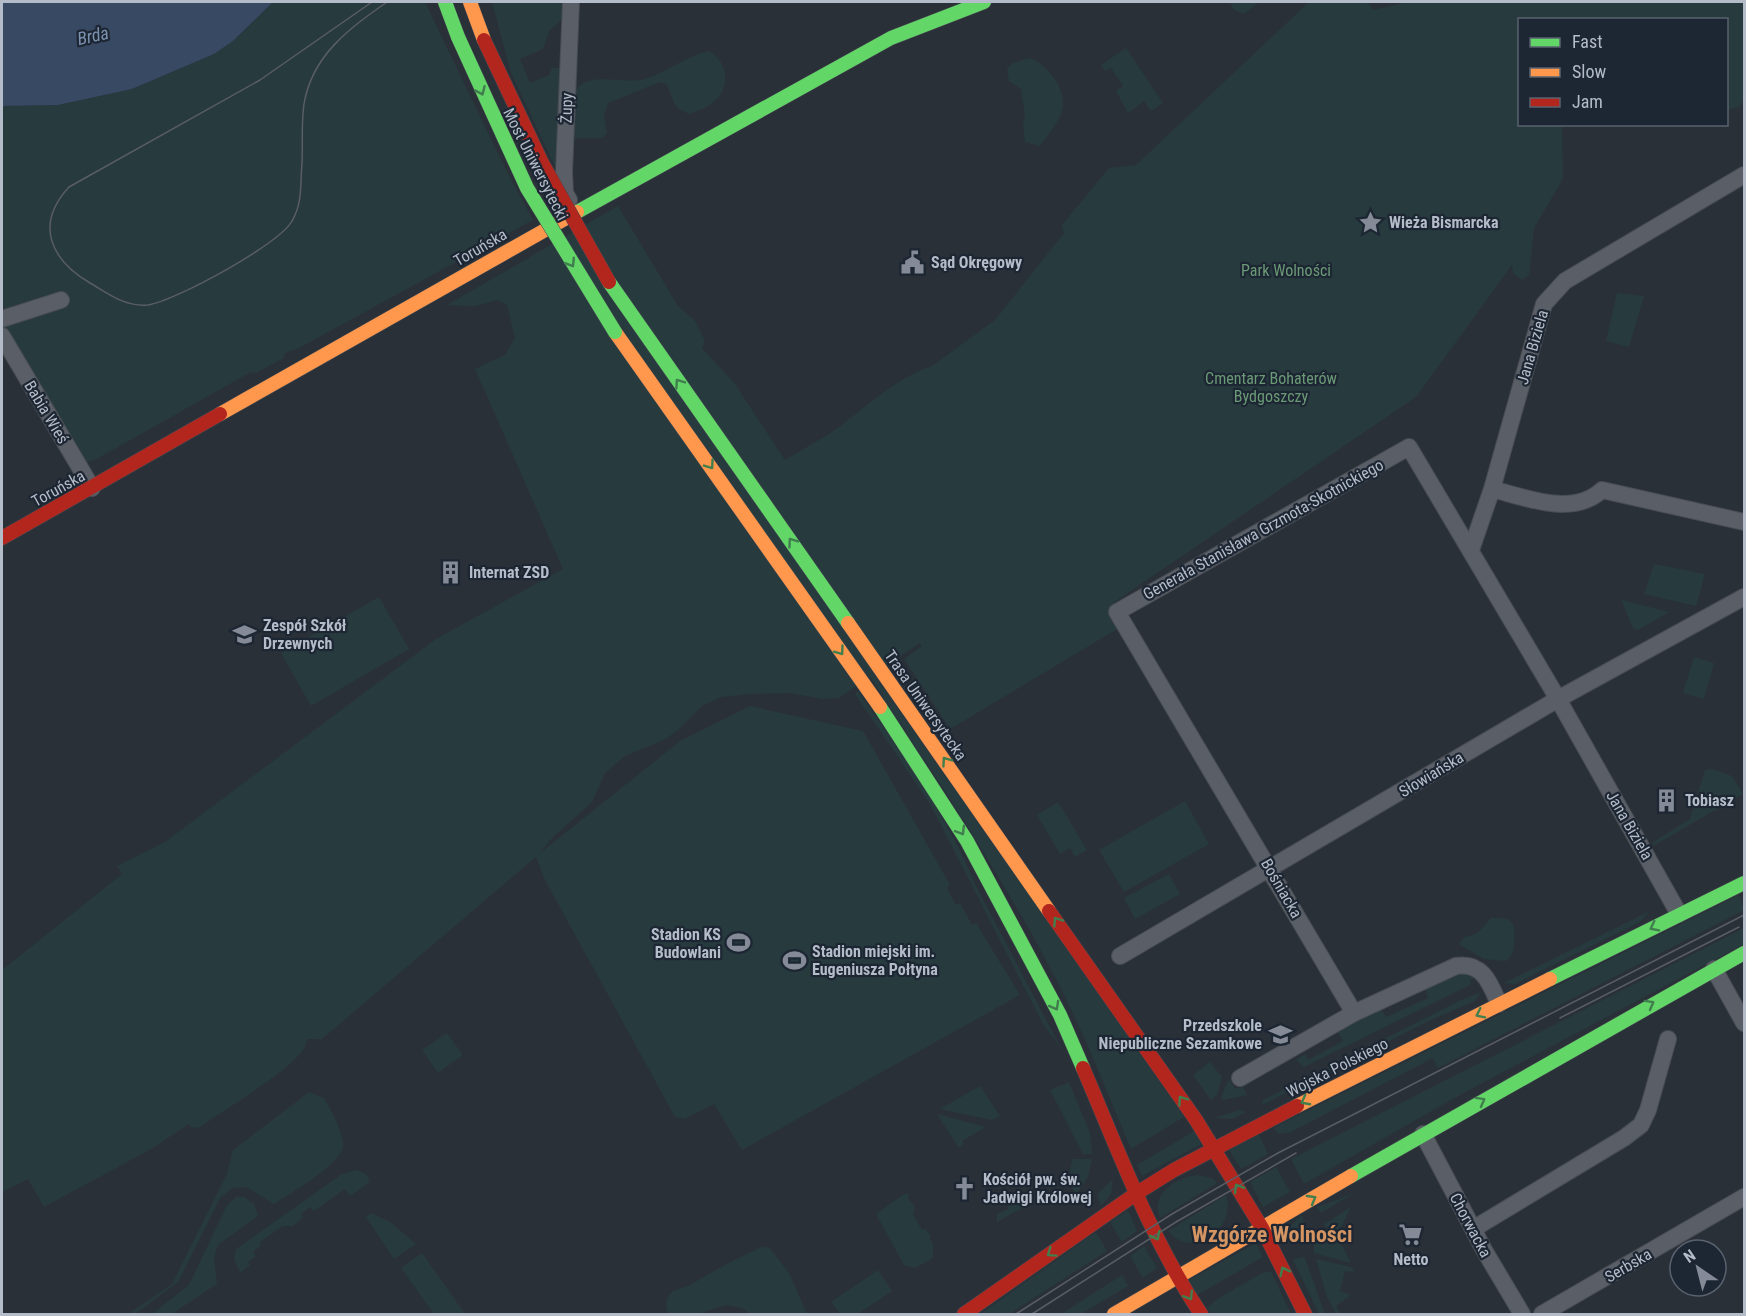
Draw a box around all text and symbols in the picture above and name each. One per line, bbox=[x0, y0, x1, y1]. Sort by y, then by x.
legend bbox=[1518, 18, 1728, 126]
water label: Brda bbox=[75, 22, 111, 49]
text: Fast bbox=[1572, 31, 1603, 52]
text: Slow bbox=[1572, 61, 1607, 82]
one-way arrow bbox=[473, 84, 485, 95]
text: Jam bbox=[1572, 91, 1603, 112]
street label: Żupy bbox=[556, 92, 577, 124]
street label: Most Uniwersytecki bbox=[499, 105, 572, 224]
place icon: Wieża Bismarcka bbox=[1358, 209, 1384, 235]
place label: Wieża Bismarcka bbox=[1389, 213, 1499, 232]
street label: Toruńska bbox=[450, 225, 510, 270]
public building icon: Sąd Okręgowy bbox=[900, 249, 926, 275]
place label: Sąd Okręgowy bbox=[931, 253, 1022, 272]
one-way arrow bbox=[564, 257, 576, 267]
park label: Park Wolności bbox=[1241, 261, 1331, 280]
street label: Jana Biziela bbox=[1513, 308, 1552, 386]
park label: Cmentarz Bohaterów Bydgoszczy bbox=[1205, 369, 1337, 406]
street label: Babia Wieś bbox=[20, 377, 73, 447]
one-way arrow bbox=[675, 378, 686, 389]
street label: Generała Stanisława Grzmota-Skotnickiego bbox=[1140, 455, 1387, 604]
one-way arrow bbox=[703, 458, 714, 469]
street label: Toruńska bbox=[28, 466, 88, 511]
one-way arrow bbox=[788, 538, 799, 549]
building icon: Internat ZSD bbox=[438, 559, 464, 585]
place label: Internat ZSD bbox=[469, 563, 549, 582]
place label: Zespół Szkół Drzewnych bbox=[263, 616, 347, 653]
school or university icon: Zespół Szkół Drzewnych bbox=[232, 621, 258, 647]
one-way arrow bbox=[833, 644, 844, 655]
street label: Trasa Uniwersytecka bbox=[880, 646, 971, 764]
street label: Słowiańska bbox=[1396, 748, 1467, 801]
one-way arrow bbox=[942, 756, 953, 767]
street label: Jana Biziela bbox=[1602, 787, 1657, 863]
building icon: Tobiasz bbox=[1654, 787, 1680, 813]
place label: Tobiasz bbox=[1685, 791, 1734, 810]
one-way arrow bbox=[954, 825, 966, 835]
street label: Bośniacka bbox=[1257, 855, 1306, 921]
one-way arrow bbox=[1054, 916, 1065, 927]
one-way arrow bbox=[1650, 919, 1661, 931]
place label: Stadion KS Budowlani bbox=[651, 925, 721, 962]
sports icon: Stadion KS Budowlani bbox=[726, 930, 752, 956]
place label: Stadion miejski im. Eugeniusza Połtyna bbox=[812, 942, 938, 979]
sports icon: Stadion miejski im. Eugeniusza Połtyna bbox=[781, 947, 807, 973]
one-way arrow bbox=[1048, 1000, 1059, 1011]
one-way arrow bbox=[1644, 1000, 1655, 1011]
one-way arrow bbox=[1475, 1006, 1486, 1018]
place label: Przedszkole Niepubliczne Sezamkowe bbox=[1099, 1016, 1262, 1053]
school or university icon: Przedszkole Niepubliczne Sezamkowe bbox=[1267, 1021, 1293, 1047]
street label: Wojska Polskiego bbox=[1283, 1034, 1391, 1101]
one-way arrow bbox=[1301, 1094, 1312, 1105]
one-way arrow bbox=[1178, 1095, 1189, 1106]
one-way arrow bbox=[1475, 1097, 1485, 1108]
place label: Kościół pw. św. Jadwigi Królowej bbox=[983, 1170, 1092, 1207]
church icon: Kościół pw. św. Jadwigi Królowej bbox=[952, 1175, 978, 1201]
one-way arrow bbox=[1234, 1184, 1246, 1194]
street label: Chorwacka bbox=[1446, 1190, 1495, 1261]
one-way arrow bbox=[1306, 1194, 1316, 1206]
supermarket icon: Netto bbox=[1398, 1221, 1424, 1247]
district label: Wzgórze Wolności bbox=[1191, 1222, 1353, 1247]
one-way arrow bbox=[1148, 1230, 1160, 1241]
north arrow bbox=[1668, 1238, 1728, 1298]
street label: Serbska bbox=[1602, 1245, 1655, 1286]
one-way arrow bbox=[1046, 1246, 1057, 1257]
text: N bbox=[1680, 1246, 1699, 1267]
place label: Netto bbox=[1394, 1250, 1429, 1269]
one-way arrow bbox=[1280, 1266, 1292, 1277]
one-way arrow bbox=[1181, 1290, 1193, 1300]

